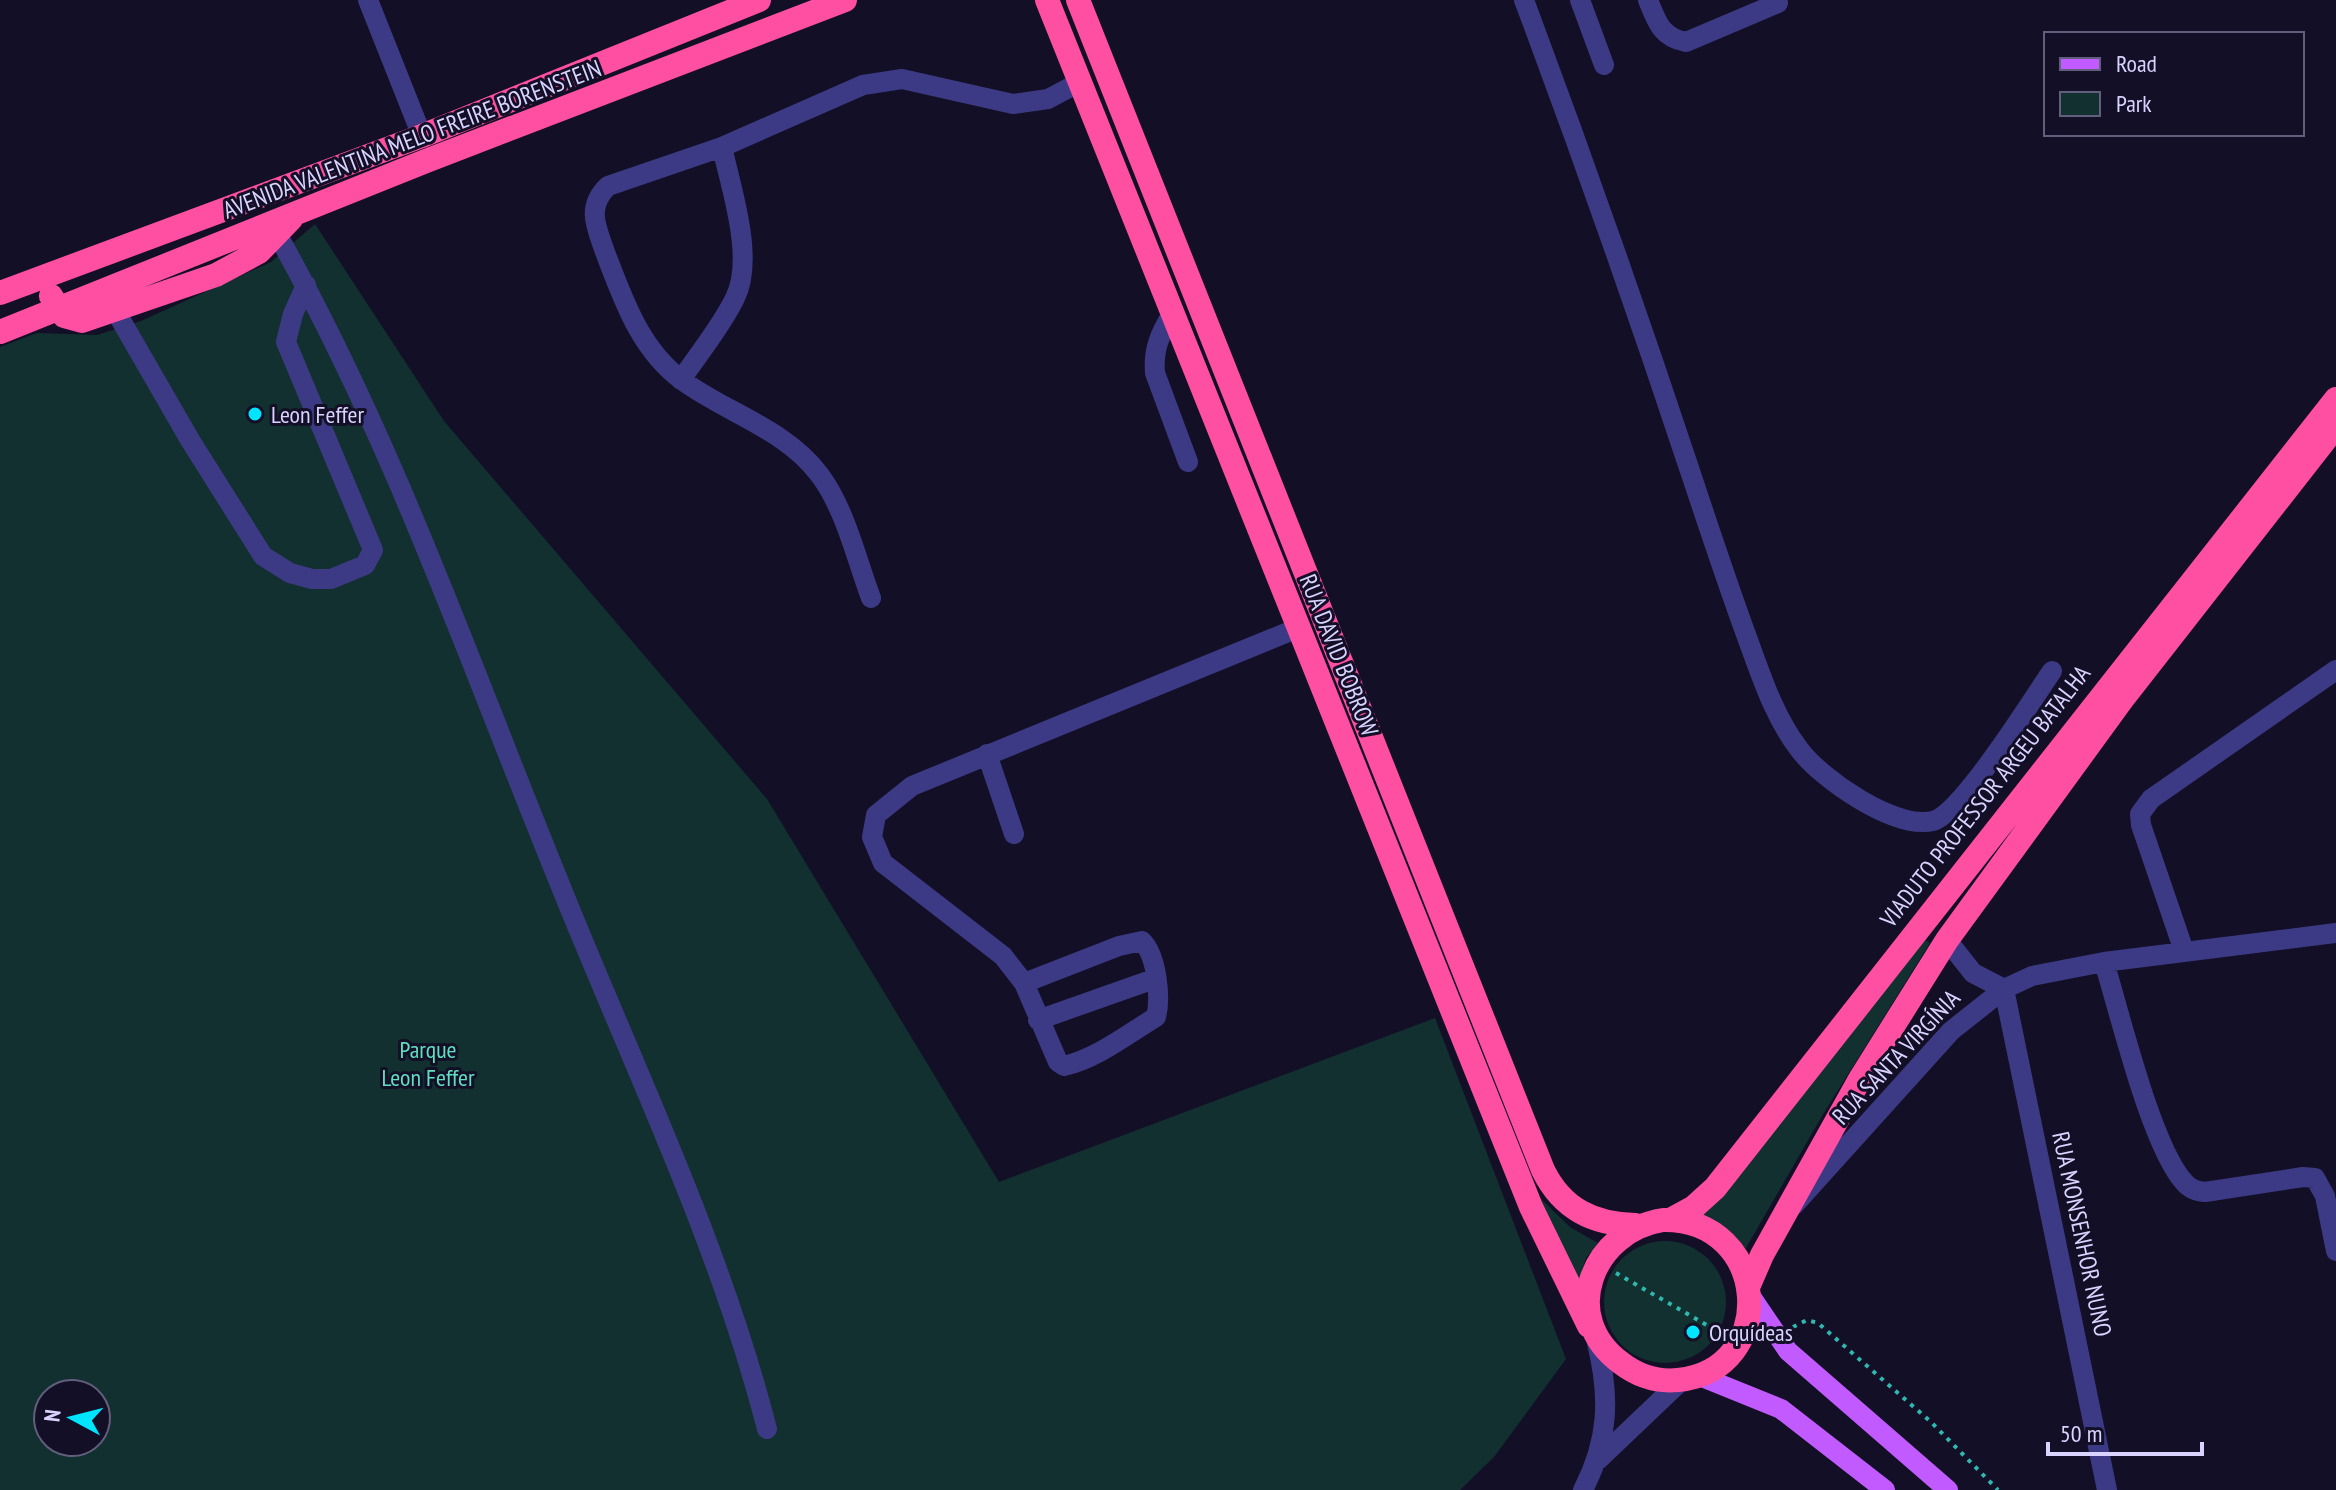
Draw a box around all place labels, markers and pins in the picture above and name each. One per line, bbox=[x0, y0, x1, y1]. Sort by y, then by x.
place label: Leon Feffer bbox=[271, 399, 364, 430]
marker: Leon Feffer bbox=[246, 405, 264, 423]
place label: Orquídeas bbox=[1709, 1317, 1793, 1348]
marker: Orquídeas bbox=[1684, 1323, 1702, 1341]

